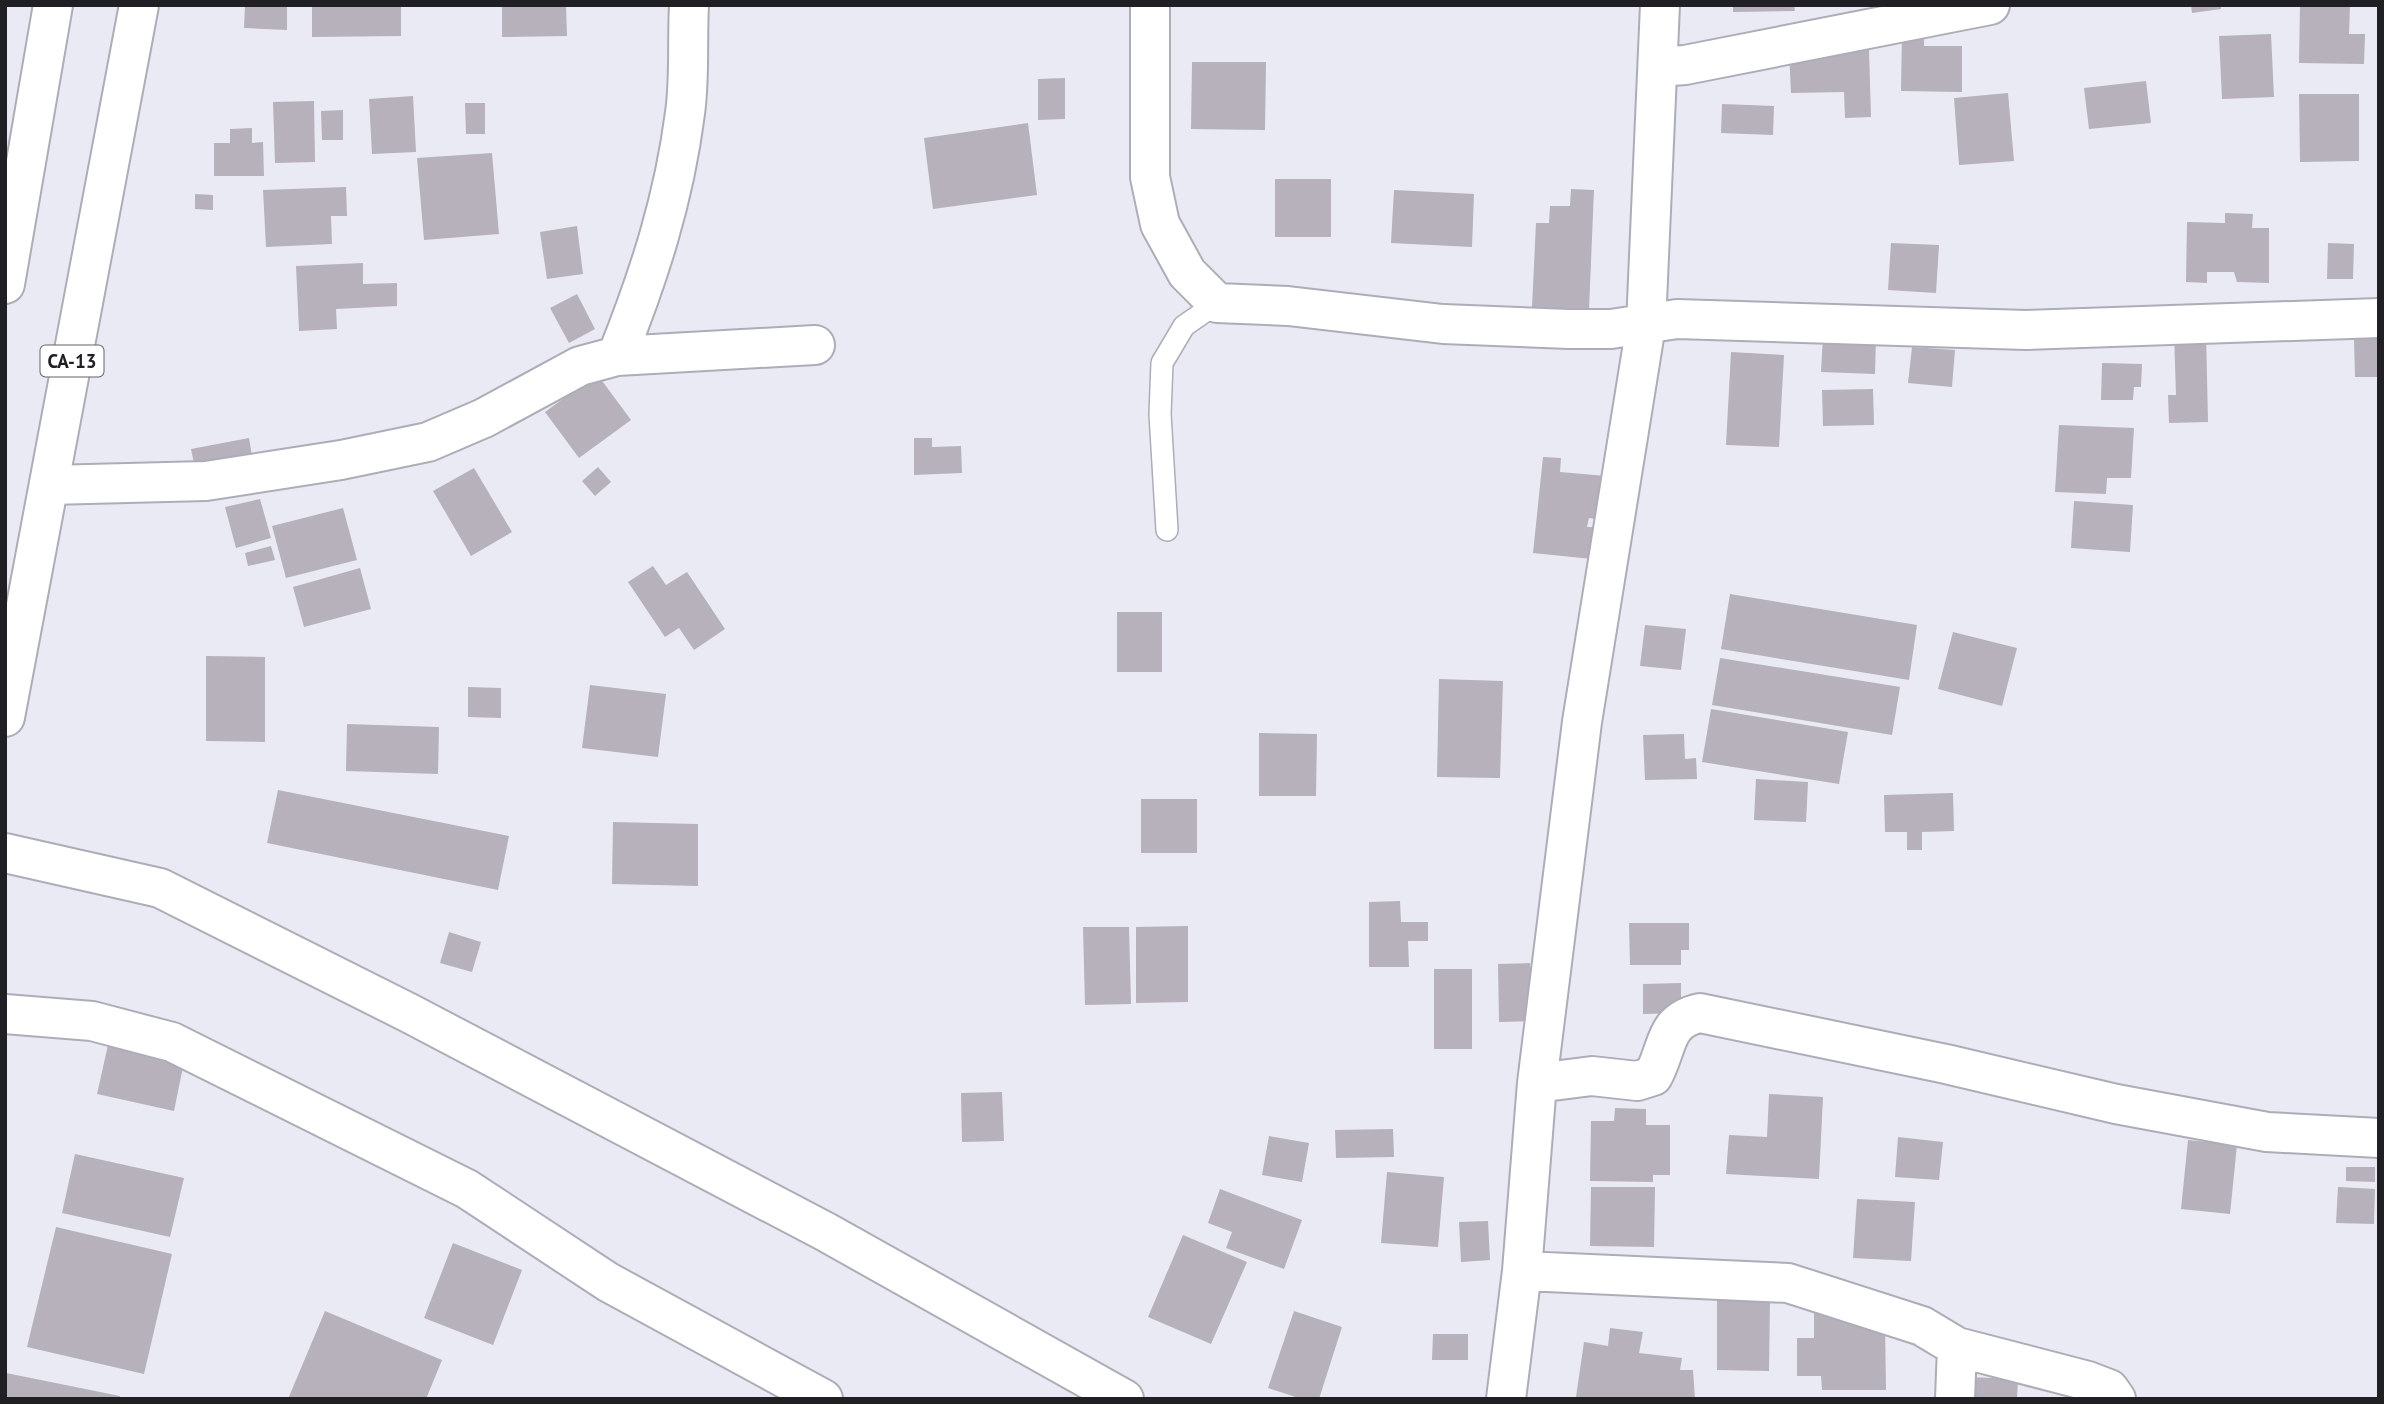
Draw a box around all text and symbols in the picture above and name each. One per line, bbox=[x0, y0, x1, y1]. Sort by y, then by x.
road number: CA-13 bbox=[41, 346, 104, 376]

